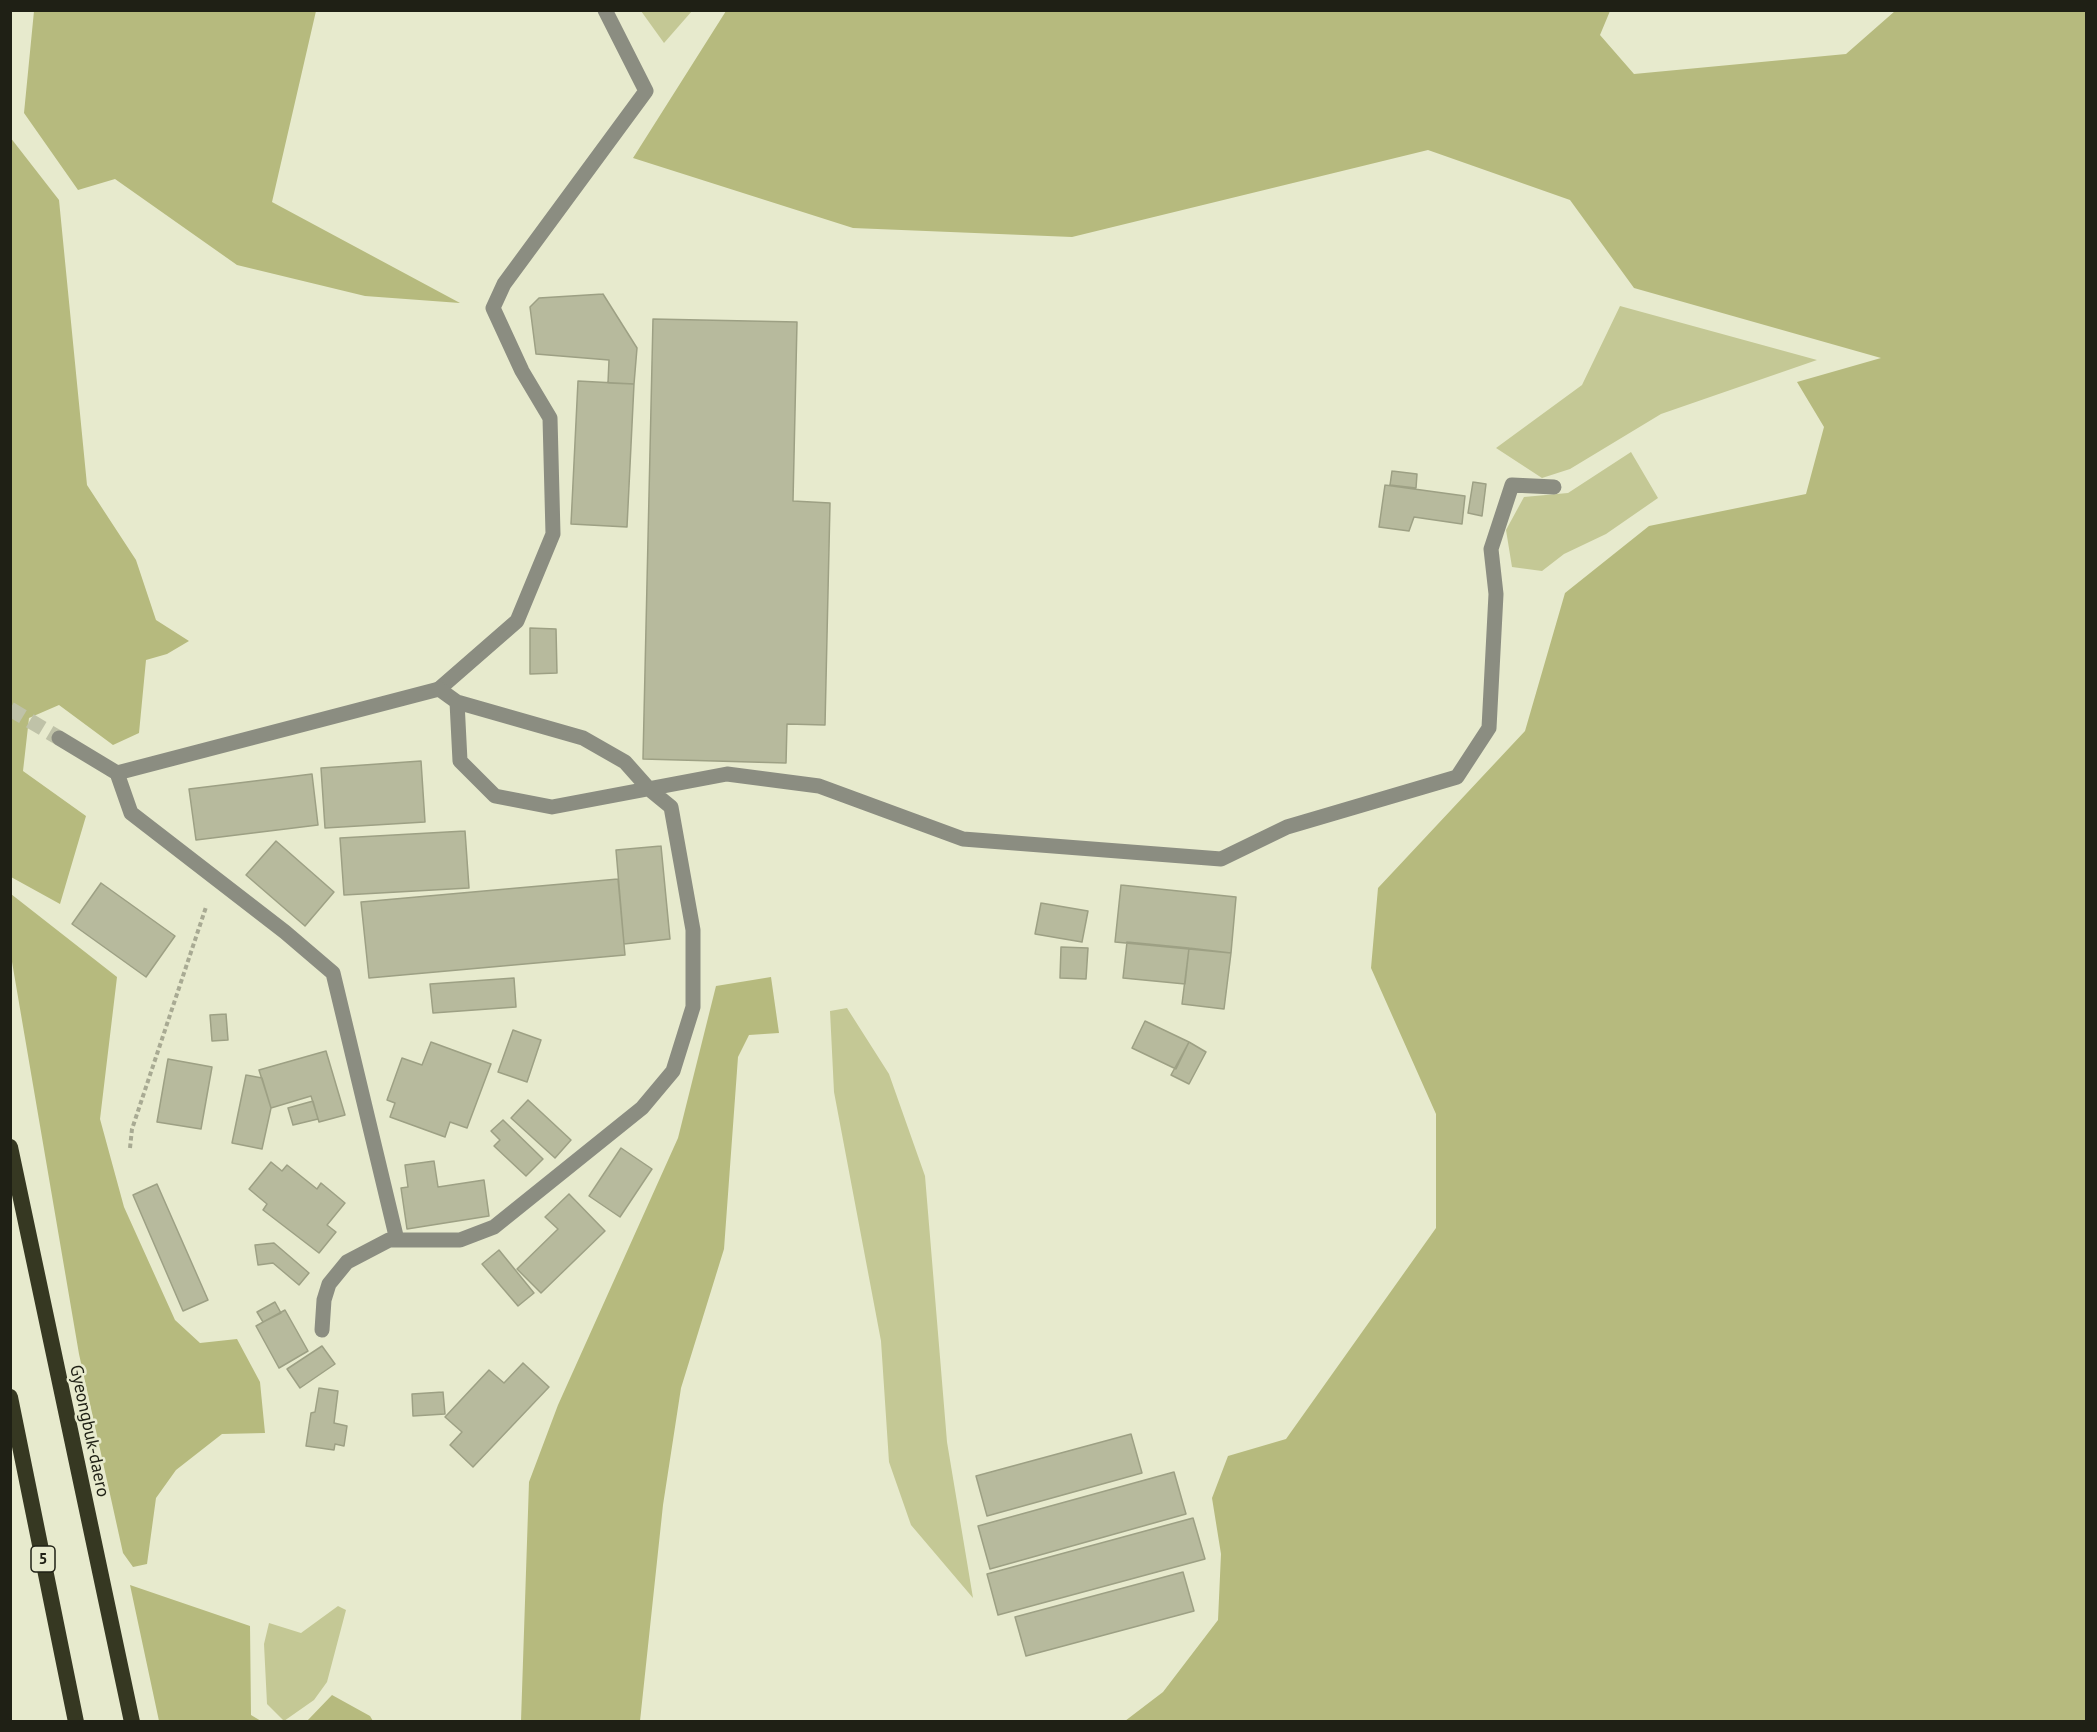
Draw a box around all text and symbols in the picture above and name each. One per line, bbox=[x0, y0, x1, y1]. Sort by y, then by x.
street label: Gyeongbuk-daero bbox=[64, 1363, 114, 1499]
road number: 5 bbox=[31, 1546, 55, 1572]

